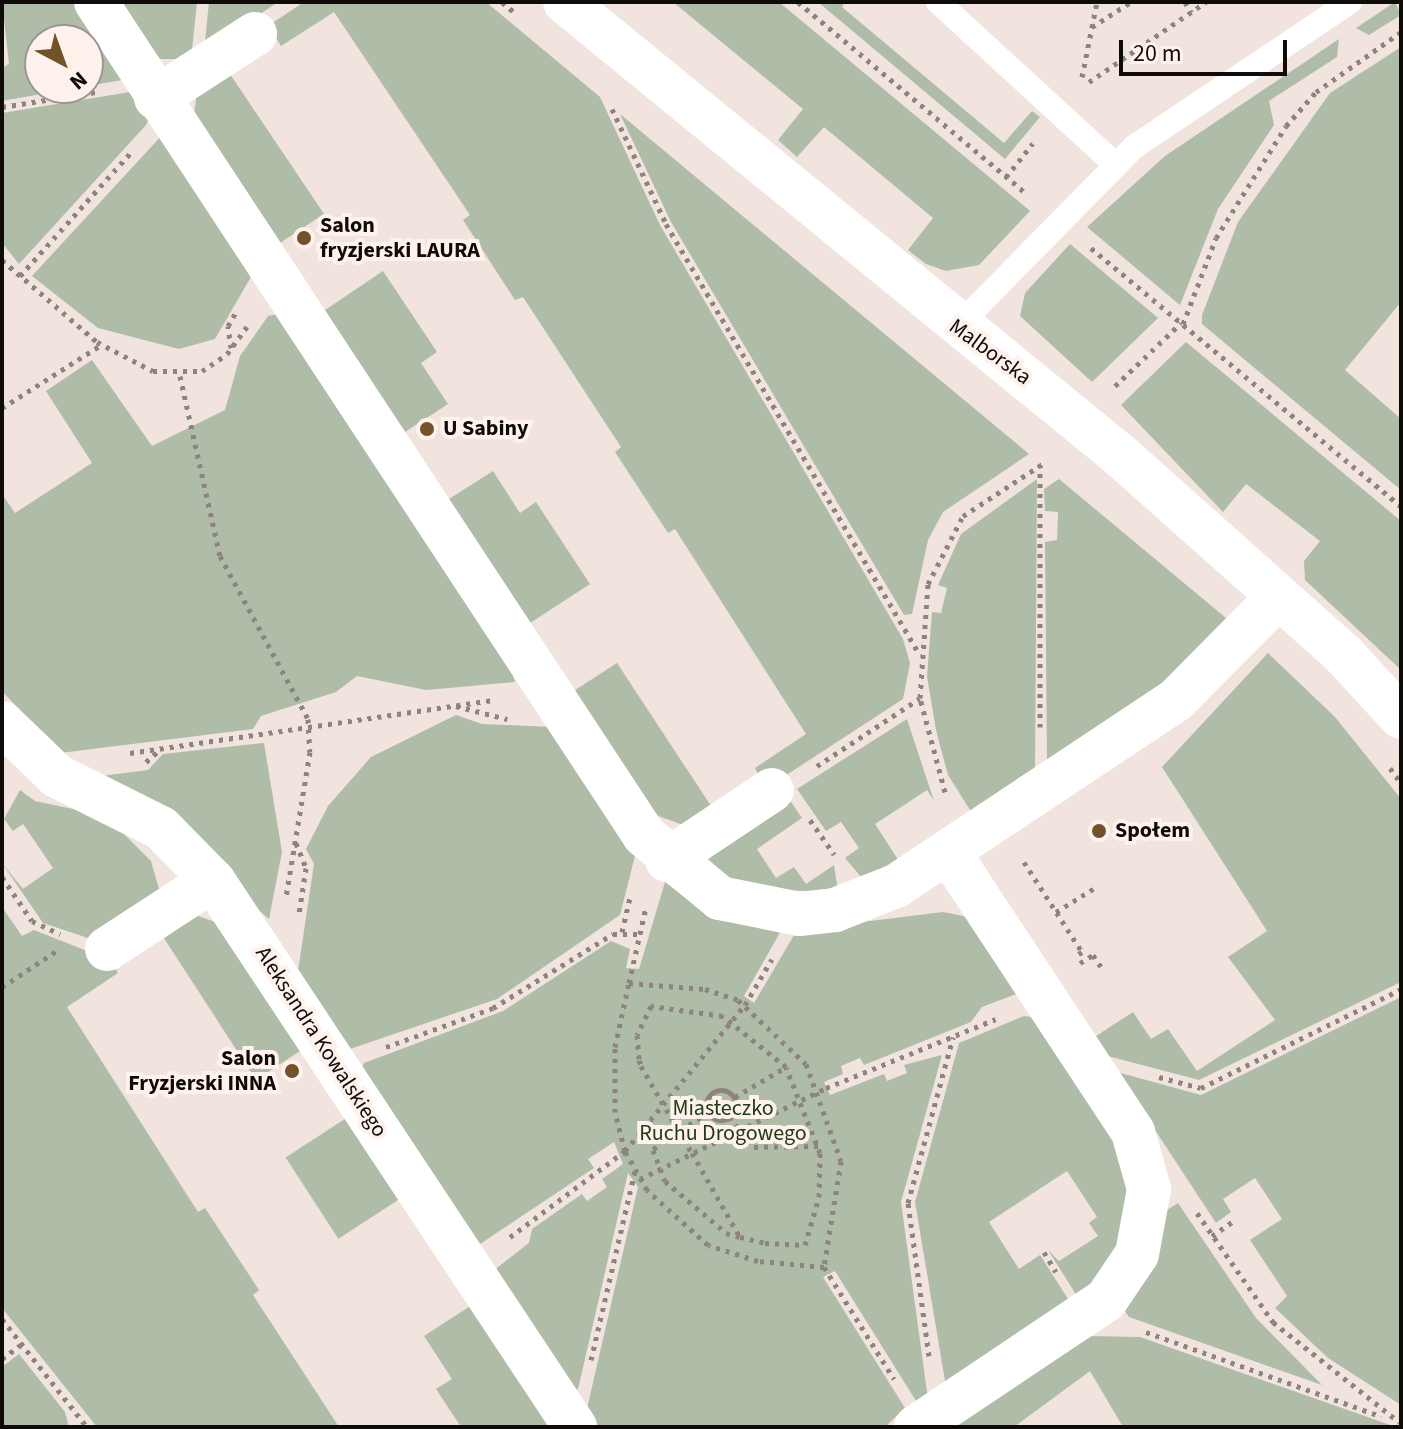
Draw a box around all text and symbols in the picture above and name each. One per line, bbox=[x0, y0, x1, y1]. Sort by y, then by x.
north arrow bbox=[24, 24, 104, 104]
scale bar bbox=[1123, 24, 1291, 74]
text: 20 m bbox=[1133, 36, 1182, 71]
text: N bbox=[62, 64, 94, 97]
place label: Salon fryzjerski LAURA bbox=[320, 212, 480, 264]
marker: Salon fryzjerski LAURA bbox=[295, 229, 313, 247]
street label: Malborska bbox=[944, 313, 1036, 391]
place label: U Sabiny bbox=[443, 416, 529, 442]
marker: U Sabiny bbox=[418, 420, 436, 438]
place label: Społem bbox=[1115, 818, 1190, 844]
marker: Społem bbox=[1090, 822, 1108, 840]
street label: Aleksandra Kowalskiego bbox=[249, 942, 393, 1142]
place label: Salon Fryzjerski INNA bbox=[128, 1045, 276, 1096]
marker: Salon Fryzjerski INNA bbox=[283, 1062, 301, 1080]
park label: Miasteczko Ruchu Drogowego bbox=[639, 1095, 807, 1146]

